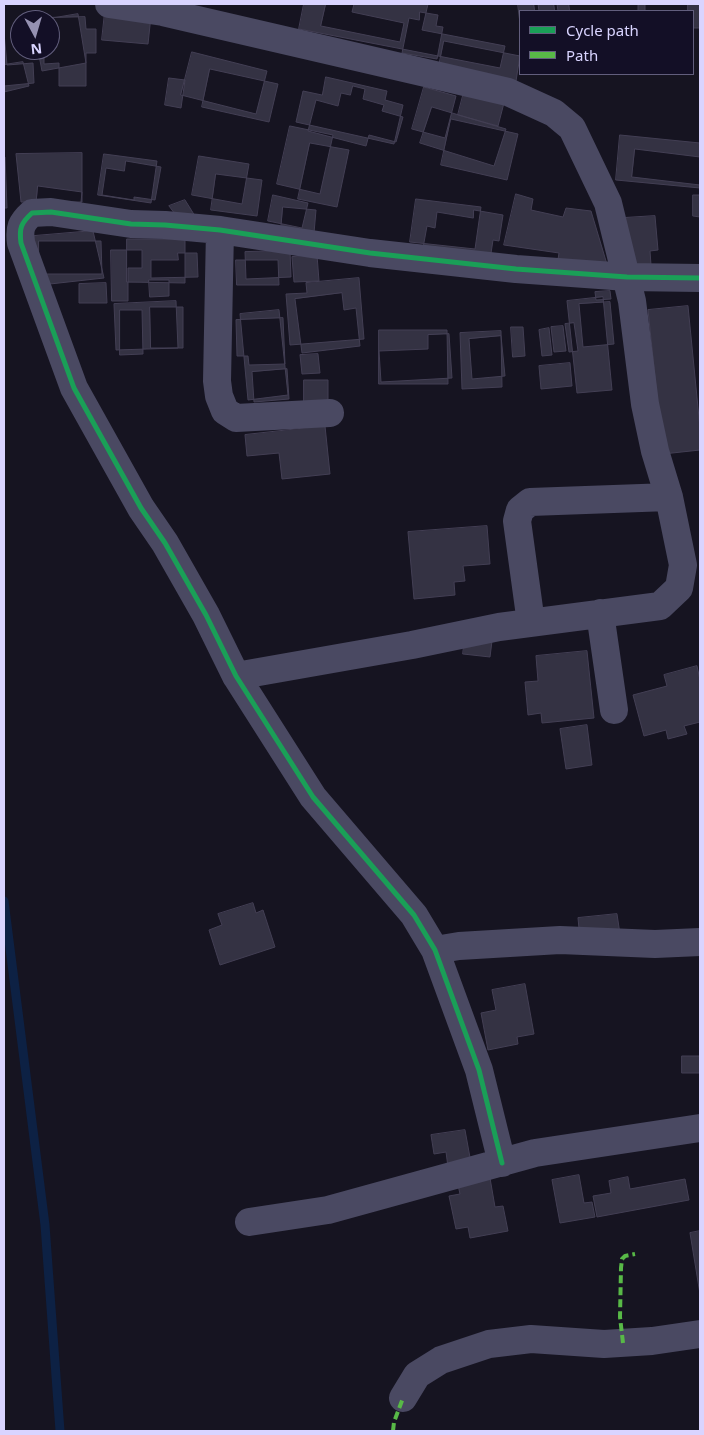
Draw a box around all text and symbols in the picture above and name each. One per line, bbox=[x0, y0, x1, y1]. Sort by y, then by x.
north arrow bbox=[10, 10, 60, 60]
legend bbox=[519, 10, 694, 75]
text: Cycle path bbox=[566, 20, 639, 40]
text: N bbox=[30, 39, 43, 59]
text: Path bbox=[566, 45, 598, 65]

